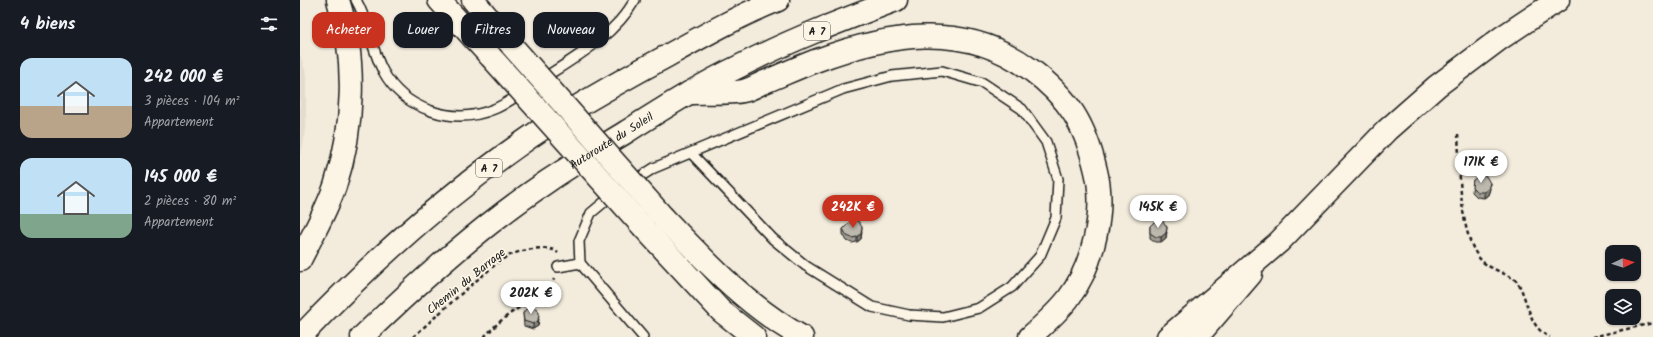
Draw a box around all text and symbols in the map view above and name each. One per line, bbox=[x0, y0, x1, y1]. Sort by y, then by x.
text: 4 biens bbox=[20, 11, 76, 38]
chip: Acheter bbox=[312, 12, 385, 48]
chip: Louer bbox=[393, 12, 453, 48]
chip: Filtres bbox=[461, 12, 525, 48]
chip: Nouveau bbox=[533, 12, 609, 48]
icon: filters bbox=[258, 13, 280, 35]
road number: A 7 bbox=[804, 22, 830, 40]
text: 242 000 € bbox=[144, 64, 223, 91]
icon: home bbox=[52, 74, 100, 122]
text: 3 pièces · 104 m² bbox=[144, 91, 240, 112]
street label: Autoroute du Soleil bbox=[566, 108, 658, 175]
text: Appartement bbox=[144, 112, 214, 133]
pin: 171K € bbox=[1448, 150, 1514, 184]
text: 171K € bbox=[1463, 152, 1499, 173]
road number: A 7 bbox=[476, 159, 502, 177]
text: 145 000 € bbox=[144, 164, 217, 191]
icon: home bbox=[52, 174, 100, 222]
text: 2 pièces · 80 m² bbox=[144, 191, 236, 212]
pin: 242K € bbox=[820, 195, 886, 229]
pin: 145K € bbox=[1125, 195, 1191, 229]
text: 242K € bbox=[831, 197, 875, 218]
text: 145K € bbox=[1139, 197, 1177, 218]
text: Appartement bbox=[144, 212, 214, 233]
street label: Chemin du Barrage bbox=[423, 243, 511, 319]
north arrow bbox=[1605, 245, 1641, 281]
map controls bbox=[1605, 245, 1641, 325]
pin: 202K € bbox=[498, 281, 564, 315]
text: 202K € bbox=[510, 283, 552, 304]
button: layers bbox=[1605, 289, 1641, 325]

